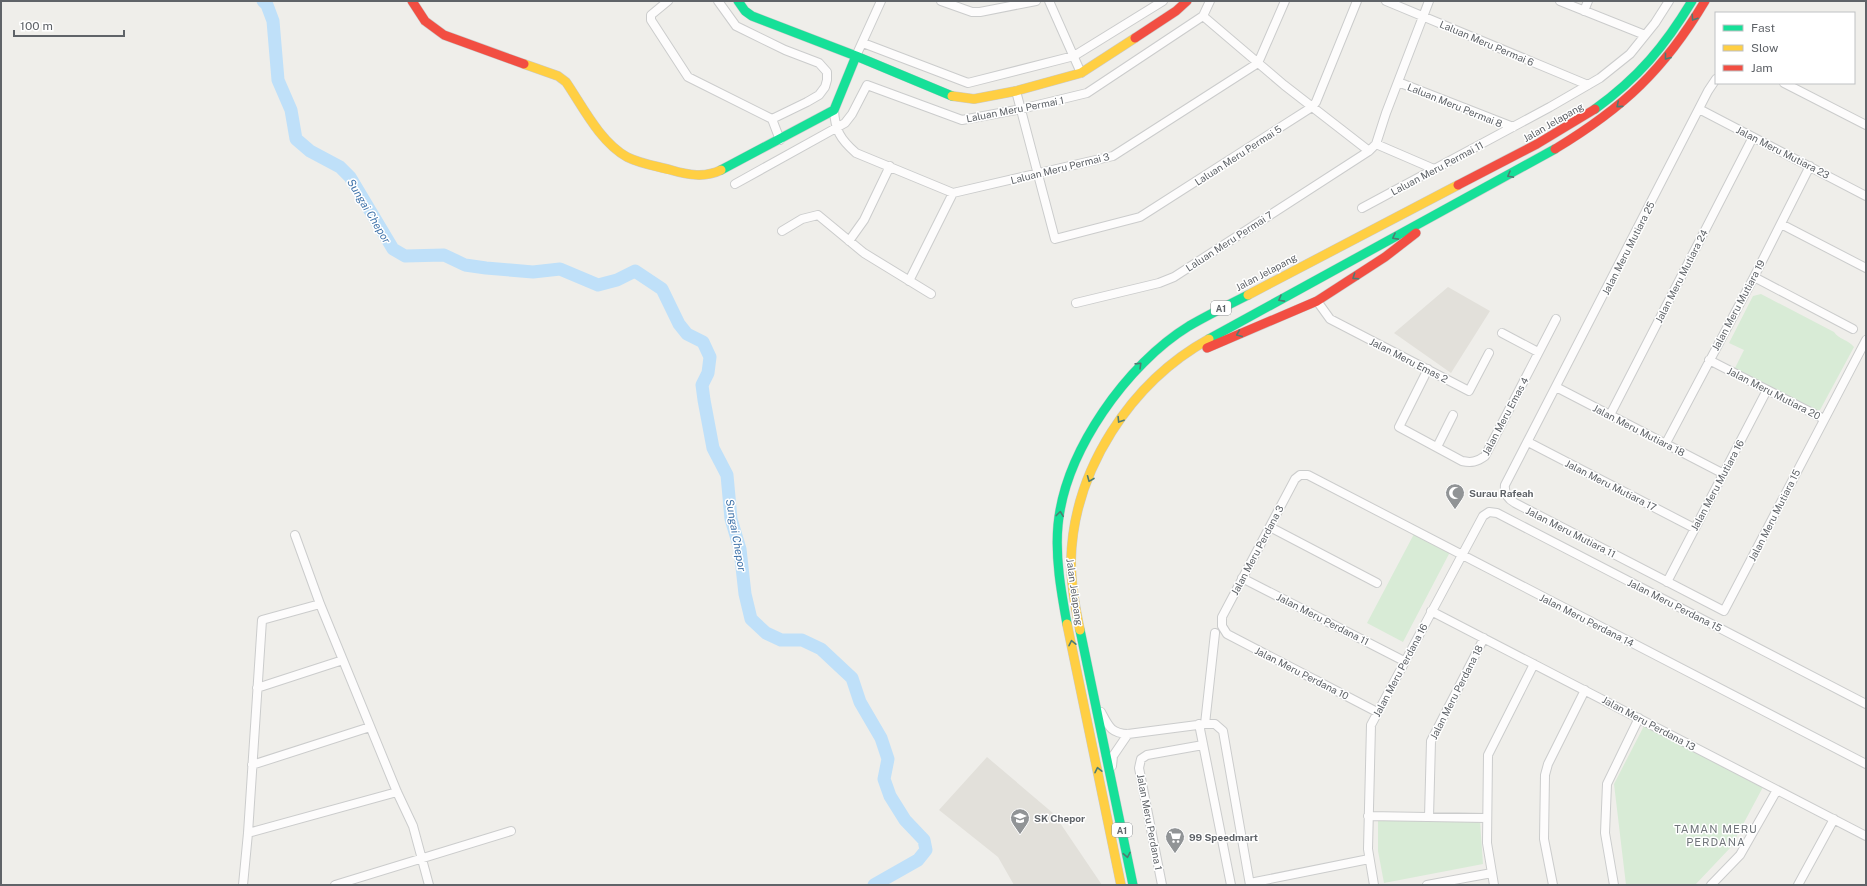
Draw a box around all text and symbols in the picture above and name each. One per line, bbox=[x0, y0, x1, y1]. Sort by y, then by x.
scale bar bbox=[14, 12, 124, 38]
legend bbox=[1715, 12, 1855, 84]
one-way arrow bbox=[1692, 13, 1699, 20]
street label: Laluan Meru Permai 6 bbox=[1438, 18, 1536, 68]
text: 100 m bbox=[20, 19, 53, 33]
text: Fast bbox=[1751, 21, 1776, 35]
text: Slow bbox=[1751, 41, 1779, 55]
one-way arrow bbox=[1664, 53, 1671, 60]
text: Jam bbox=[1751, 61, 1773, 75]
street label: Laluan Meru Permai 8 bbox=[1406, 80, 1504, 130]
street label: Laluan Meru Permai 1 bbox=[965, 94, 1065, 124]
street label: Jalan Jelapang bbox=[1521, 100, 1585, 144]
one-way arrow bbox=[1616, 100, 1623, 107]
street label: Laluan Meru Permai 5 bbox=[1192, 122, 1284, 188]
street label: Jalan Meru Mutiara 23 bbox=[1734, 123, 1832, 181]
street label: Laluan Meru Permai 11 bbox=[1389, 138, 1485, 198]
street label: Laluan Meru Permai 3 bbox=[1009, 150, 1111, 186]
one-way arrow bbox=[1506, 171, 1514, 178]
water label: Sungai Chepor bbox=[345, 177, 393, 246]
street label: Jalan Meru Mutiara 25 bbox=[1599, 199, 1657, 297]
street label: Laluan Meru Permai 7 bbox=[1183, 208, 1275, 274]
street label: Jalan Meru Mutiara 24 bbox=[1652, 227, 1710, 325]
one-way arrow bbox=[1392, 232, 1399, 240]
street label: Jalan Jelapang bbox=[1233, 251, 1299, 293]
street label: Jalan Meru Mutiara 19 bbox=[1709, 257, 1767, 353]
one-way arrow bbox=[1353, 272, 1360, 279]
one-way arrow bbox=[1278, 294, 1285, 301]
road number: A1 bbox=[1211, 301, 1231, 315]
one-way arrow bbox=[1235, 329, 1243, 337]
street label: Jalan Meru Emas 2 bbox=[1368, 335, 1450, 385]
one-way arrow bbox=[1134, 362, 1142, 370]
street label: Jalan Meru Mutiara 20 bbox=[1725, 364, 1823, 422]
street label: Jalan Meru Emas 4 bbox=[1479, 375, 1531, 457]
street label: Jalan Meru Mutiara 18 bbox=[1591, 402, 1687, 458]
one-way arrow bbox=[1117, 416, 1124, 423]
street label: Jalan Meru Mutiara 16 bbox=[1688, 437, 1746, 533]
street label: Jalan Meru Mutiara 17 bbox=[1563, 457, 1659, 513]
street label: Jalan Meru Mutiara 15 bbox=[1746, 467, 1802, 563]
one-way arrow bbox=[1086, 475, 1094, 482]
mosque icon: Surau Rafeah bbox=[1444, 482, 1466, 510]
place label: Surau Rafeah bbox=[1469, 487, 1534, 499]
water label: Sungai Chepor bbox=[724, 498, 748, 573]
street label: Jalan Meru Perdana 3 bbox=[1228, 503, 1286, 597]
street label: Jalan Meru Mutiara 11 bbox=[1524, 504, 1618, 560]
one-way arrow bbox=[1055, 511, 1064, 517]
street label: Jalan Jelapang bbox=[1064, 558, 1086, 626]
street label: Jalan Meru Perdana 15 bbox=[1626, 576, 1724, 634]
street label: Jalan Meru Perdana 11 bbox=[1275, 591, 1371, 647]
street label: Jalan Meru Perdana 14 bbox=[1538, 591, 1636, 649]
street label: Jalan Meru Perdana 16 bbox=[1370, 621, 1430, 719]
one-way arrow bbox=[1068, 640, 1076, 646]
street label: Jalan Meru Perdana 18 bbox=[1427, 643, 1485, 741]
street label: Jalan Meru Perdana 10 bbox=[1253, 644, 1351, 702]
street label: Jalan Meru Perdana 13 bbox=[1600, 693, 1698, 753]
one-way arrow bbox=[1094, 767, 1103, 773]
street label: Jalan Meru Perdana 1 bbox=[1135, 773, 1165, 871]
school or university icon: SK Chepor bbox=[1009, 807, 1031, 835]
place label: SK Chepor bbox=[1034, 812, 1085, 824]
road number: A1 bbox=[1112, 823, 1132, 837]
district label: TAMAN MERU PERDANA bbox=[1674, 823, 1758, 848]
supermarket icon: 99 Speedmart bbox=[1164, 826, 1186, 854]
place label: 99 Speedmart bbox=[1189, 831, 1258, 843]
one-way arrow bbox=[1123, 852, 1131, 858]

